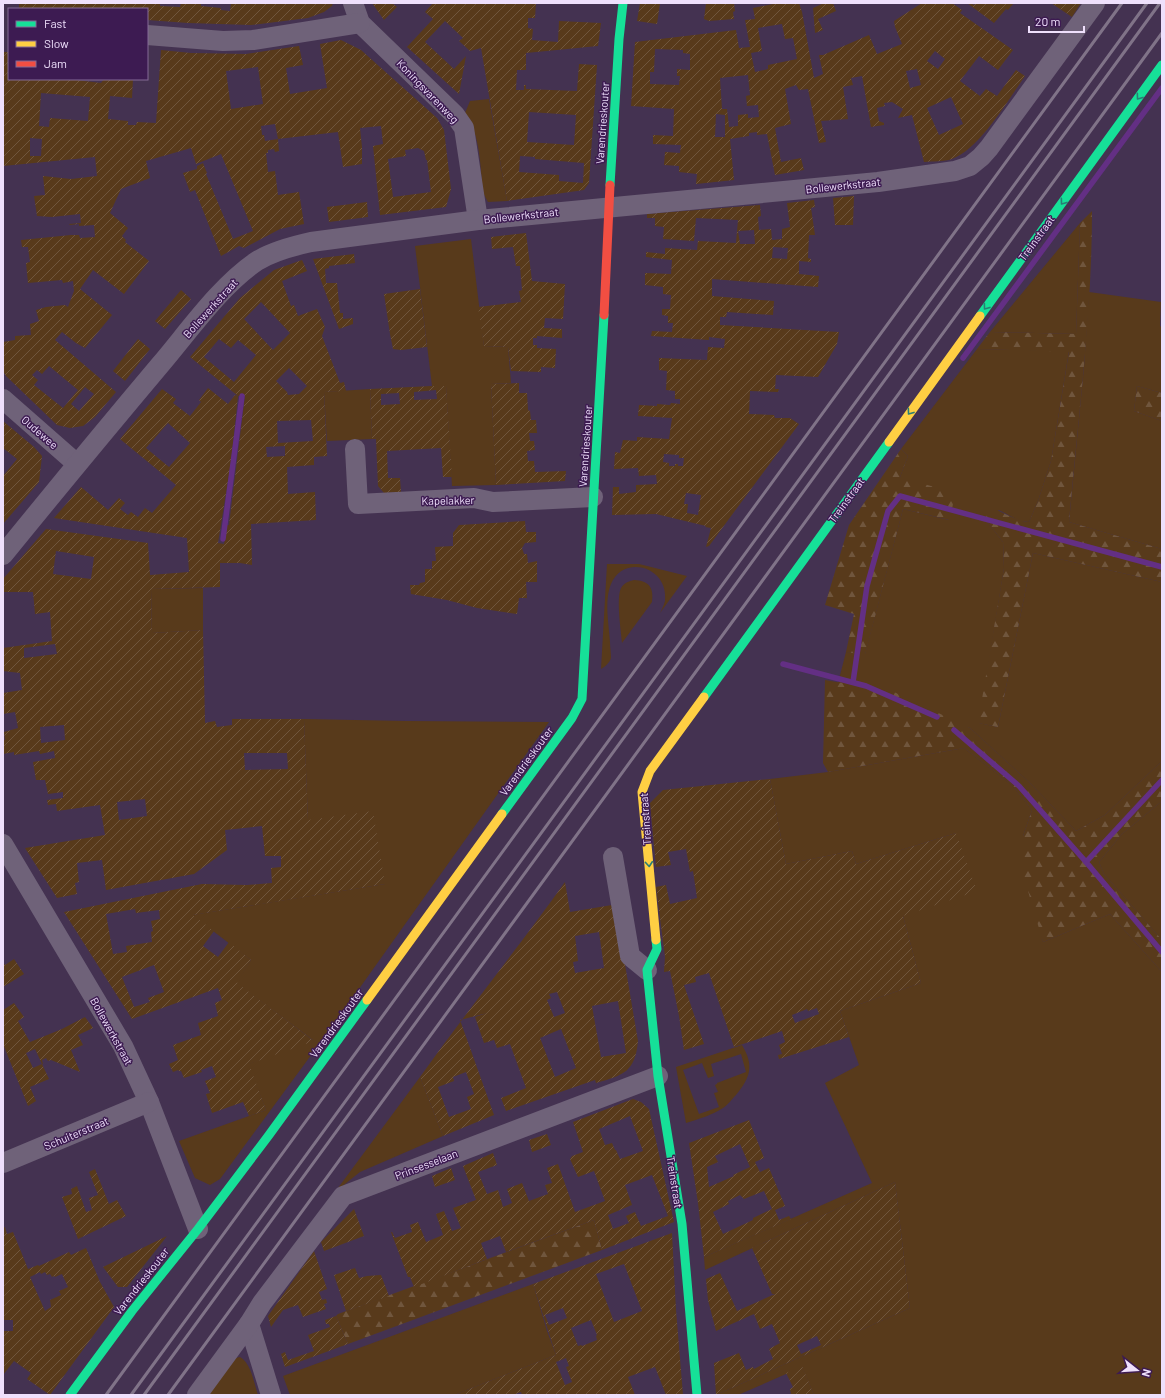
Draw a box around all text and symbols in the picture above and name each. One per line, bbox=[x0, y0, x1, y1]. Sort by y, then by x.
legend bbox=[8, 8, 148, 80]
scale bar bbox=[1029, 8, 1084, 34]
text: 20 m bbox=[1035, 14, 1061, 28]
text: Fast bbox=[44, 16, 67, 30]
text: Slow bbox=[44, 36, 69, 50]
text: Jam bbox=[44, 56, 67, 70]
street label: Koningsvarenweg bbox=[394, 56, 462, 126]
street label: Varendrieskouter bbox=[593, 82, 611, 164]
one-way arrow bbox=[1136, 93, 1144, 100]
street label: Bollewerkstraat bbox=[805, 175, 881, 195]
one-way arrow bbox=[1060, 198, 1068, 205]
street label: Bollewerkstraat bbox=[483, 205, 559, 225]
street label: Treinstraat bbox=[1015, 213, 1057, 263]
street label: Bollewerkstraat bbox=[180, 276, 240, 340]
one-way arrow bbox=[984, 303, 991, 310]
street label: Varendrieskouter bbox=[576, 405, 594, 487]
one-way arrow bbox=[908, 408, 915, 415]
street label: Oudewee bbox=[19, 413, 61, 451]
street label: Treinstraat bbox=[825, 475, 867, 525]
street label: Kapelakker bbox=[421, 493, 475, 507]
street label: Varendrieskouter bbox=[497, 724, 555, 798]
street label: Treinstraat bbox=[637, 792, 653, 846]
one-way arrow bbox=[644, 861, 653, 867]
street label: Varendrieskouter bbox=[307, 986, 365, 1060]
street label: Bollewerkstraat bbox=[88, 995, 136, 1067]
street label: Schuiterstraat bbox=[42, 1114, 110, 1152]
street label: Prinsesselaan bbox=[393, 1146, 459, 1182]
street label: Treinstraat bbox=[664, 1155, 686, 1209]
street label: Varendrieskouter bbox=[111, 1245, 171, 1317]
north arrow bbox=[1117, 1350, 1157, 1390]
text: N bbox=[1140, 1368, 1154, 1378]

